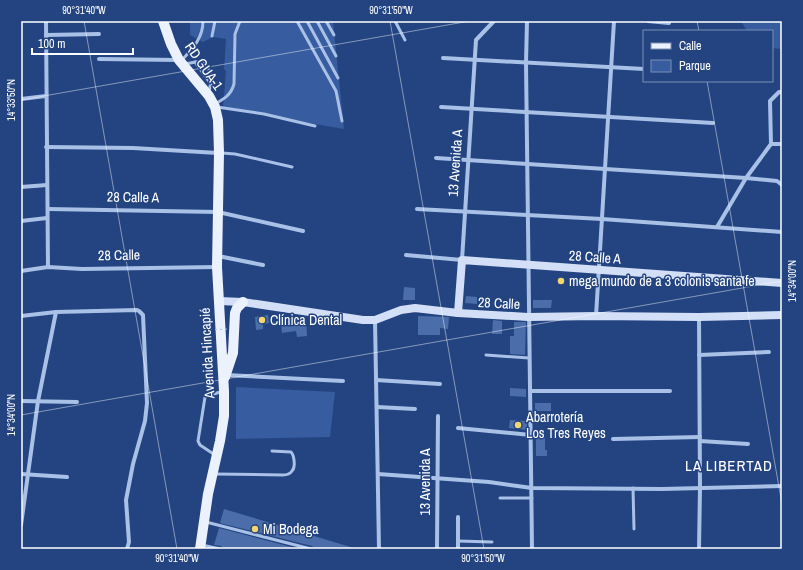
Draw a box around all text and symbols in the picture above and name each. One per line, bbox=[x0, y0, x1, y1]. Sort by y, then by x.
text: 90°31'40"W bbox=[62, 4, 106, 17]
text: 90°31'50"W bbox=[369, 4, 413, 17]
scale bar bbox=[32, 30, 133, 56]
legend bbox=[643, 30, 773, 82]
text: 100 m bbox=[38, 36, 65, 52]
street label: RD GUA-1 bbox=[181, 38, 227, 94]
text: Calle bbox=[679, 38, 701, 54]
text: Parque bbox=[679, 58, 711, 74]
text: 14°33'50"N bbox=[5, 79, 18, 121]
street label: 13 Avenida A bbox=[444, 128, 466, 197]
street label: 28 Calle A bbox=[107, 188, 160, 206]
street label: 28 Calle bbox=[98, 246, 140, 264]
street label: 28 Calle A bbox=[568, 246, 622, 268]
text: 14°34'00"N bbox=[786, 260, 799, 302]
place label: mega mundo de a 3 colonis santa fe bbox=[569, 272, 755, 290]
marker: mega mundo de a 3 colonis santa fe bbox=[556, 276, 566, 286]
street label: 28 Calle bbox=[477, 293, 521, 313]
street label: Avenida Hincapié bbox=[196, 307, 218, 400]
place label: Clínica Dental bbox=[270, 311, 342, 329]
marker: Clínica Dental bbox=[257, 315, 267, 325]
text: 14°34'00"N bbox=[5, 394, 18, 436]
place label: Abarrotería Los Tres Reyes bbox=[525, 408, 606, 442]
marker: Abarrotería Los Tres Reyes bbox=[513, 420, 523, 430]
street label: 13 Avenida A bbox=[416, 448, 434, 516]
district label: LA LIBERTAD bbox=[685, 455, 773, 476]
place label: Mi Bodega bbox=[263, 520, 319, 538]
marker: Mi Bodega bbox=[250, 524, 260, 534]
text: 90°31'40"W bbox=[155, 552, 199, 565]
text: 90°31'50"W bbox=[461, 552, 505, 565]

